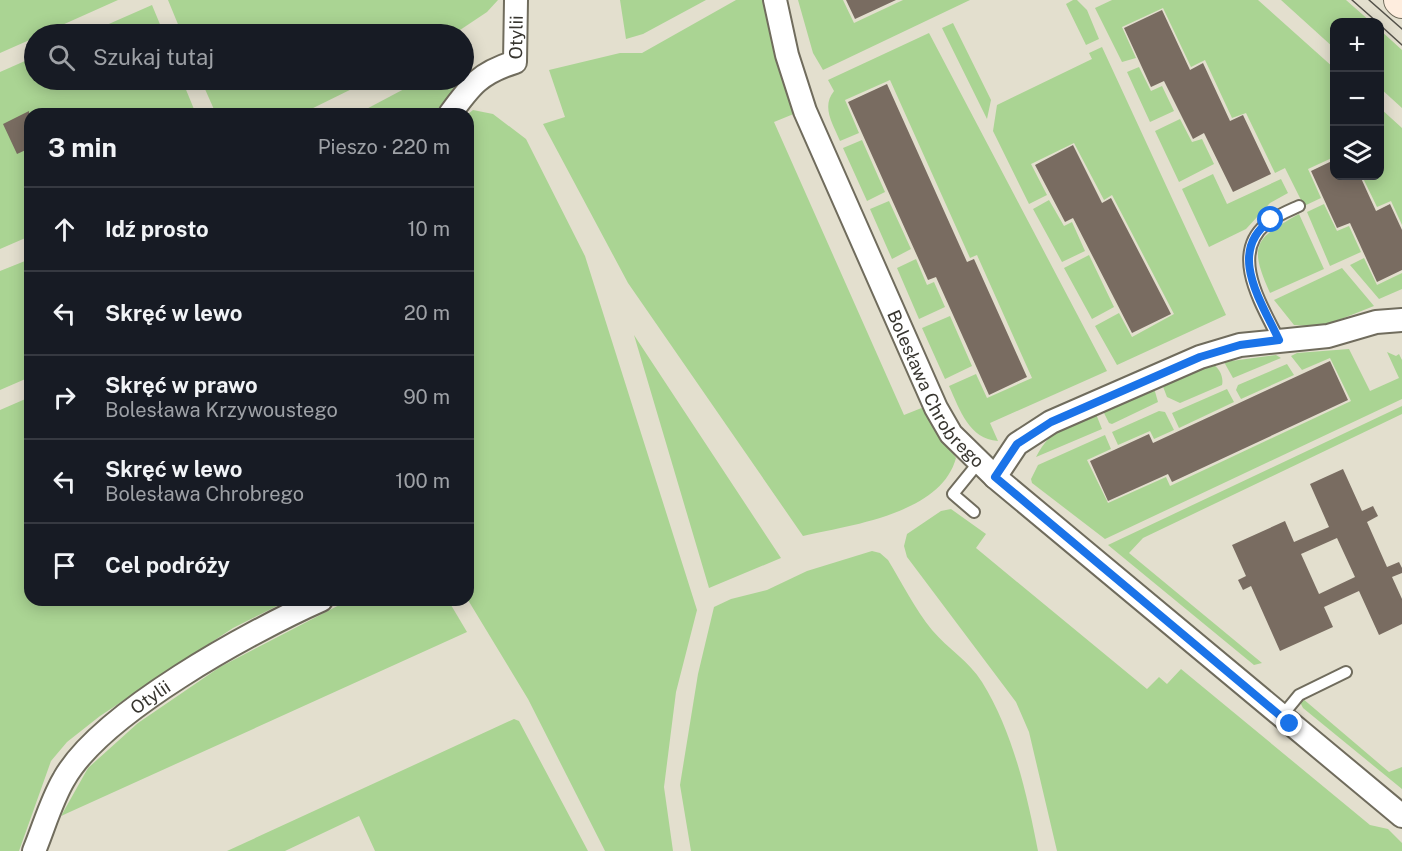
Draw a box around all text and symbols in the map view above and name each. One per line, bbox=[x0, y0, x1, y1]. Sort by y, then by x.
street label: Otylii bbox=[505, 15, 526, 60]
map controls bbox=[1330, 18, 1384, 180]
button: + bbox=[1330, 18, 1384, 72]
search box bbox=[24, 24, 474, 90]
icon: search bbox=[45, 41, 78, 74]
text: Szukaj tutaj bbox=[93, 44, 214, 70]
button: − bbox=[1330, 72, 1384, 126]
button: layers bbox=[1330, 126, 1384, 180]
text: 3 min bbox=[48, 132, 117, 163]
text: Pieszo · 220 m bbox=[318, 135, 450, 159]
route start bbox=[1257, 206, 1283, 232]
icon: ahead bbox=[48, 213, 81, 246]
text: Idź prosto bbox=[105, 216, 209, 242]
text: 10 m bbox=[407, 217, 450, 241]
icon: left bbox=[48, 297, 81, 330]
text: Skręć w lewo bbox=[105, 300, 242, 326]
text: 20 m bbox=[404, 301, 450, 325]
street label: Bolesława Chrobrego bbox=[883, 306, 989, 471]
text: Skręć w prawo bbox=[105, 372, 258, 398]
icon: right bbox=[48, 381, 81, 414]
text: 90 m bbox=[403, 385, 450, 409]
text: Bolesława Krzywoustego bbox=[105, 398, 338, 422]
text: Skręć w lewo bbox=[105, 456, 242, 482]
icon: left bbox=[48, 465, 81, 498]
text: 100 m bbox=[395, 469, 450, 493]
text: Bolesława Chrobrego bbox=[105, 482, 304, 506]
icon: arrive bbox=[48, 549, 81, 582]
text: Cel podróży bbox=[105, 552, 230, 578]
street label: Otylii bbox=[126, 675, 174, 718]
route end bbox=[1276, 710, 1302, 736]

